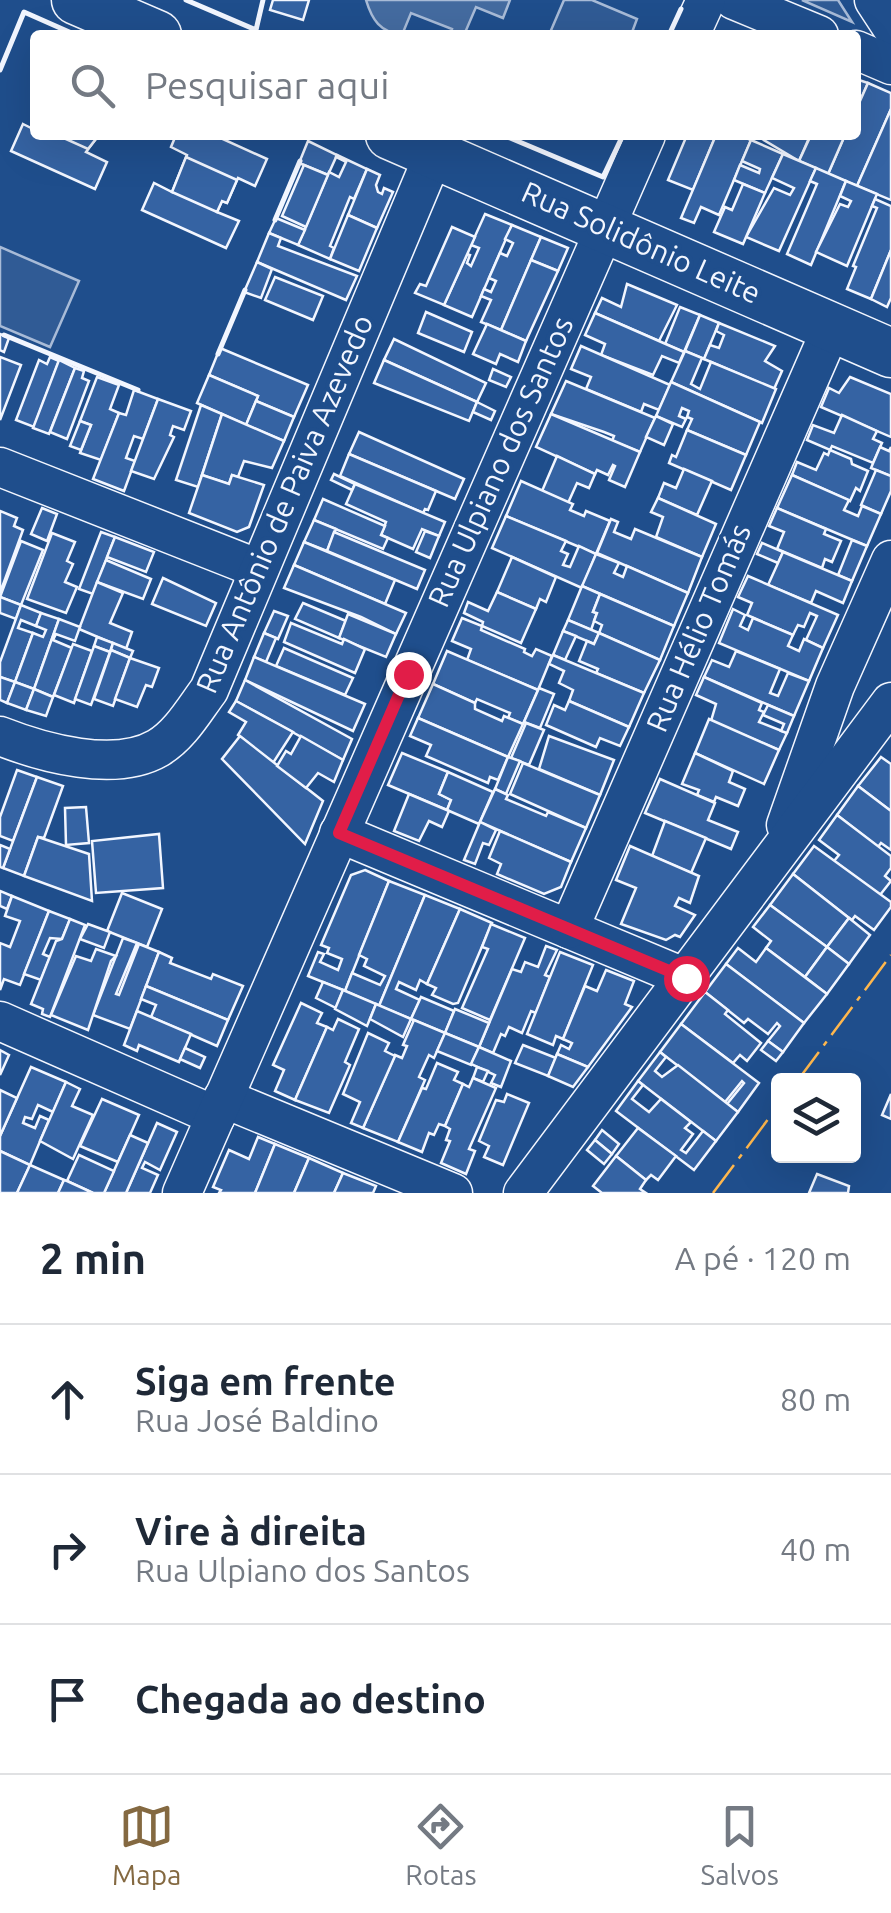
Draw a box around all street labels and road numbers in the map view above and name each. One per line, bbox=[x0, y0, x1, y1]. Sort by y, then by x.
street label: Rua Solidônio Leite bbox=[517, 174, 766, 310]
street label: Rua Antônio de Paiva Azevedo bbox=[189, 309, 379, 698]
street label: Rua Ulpiano dos Santos bbox=[421, 311, 579, 612]
street label: Rua Hélio Tomás bbox=[639, 519, 757, 737]

